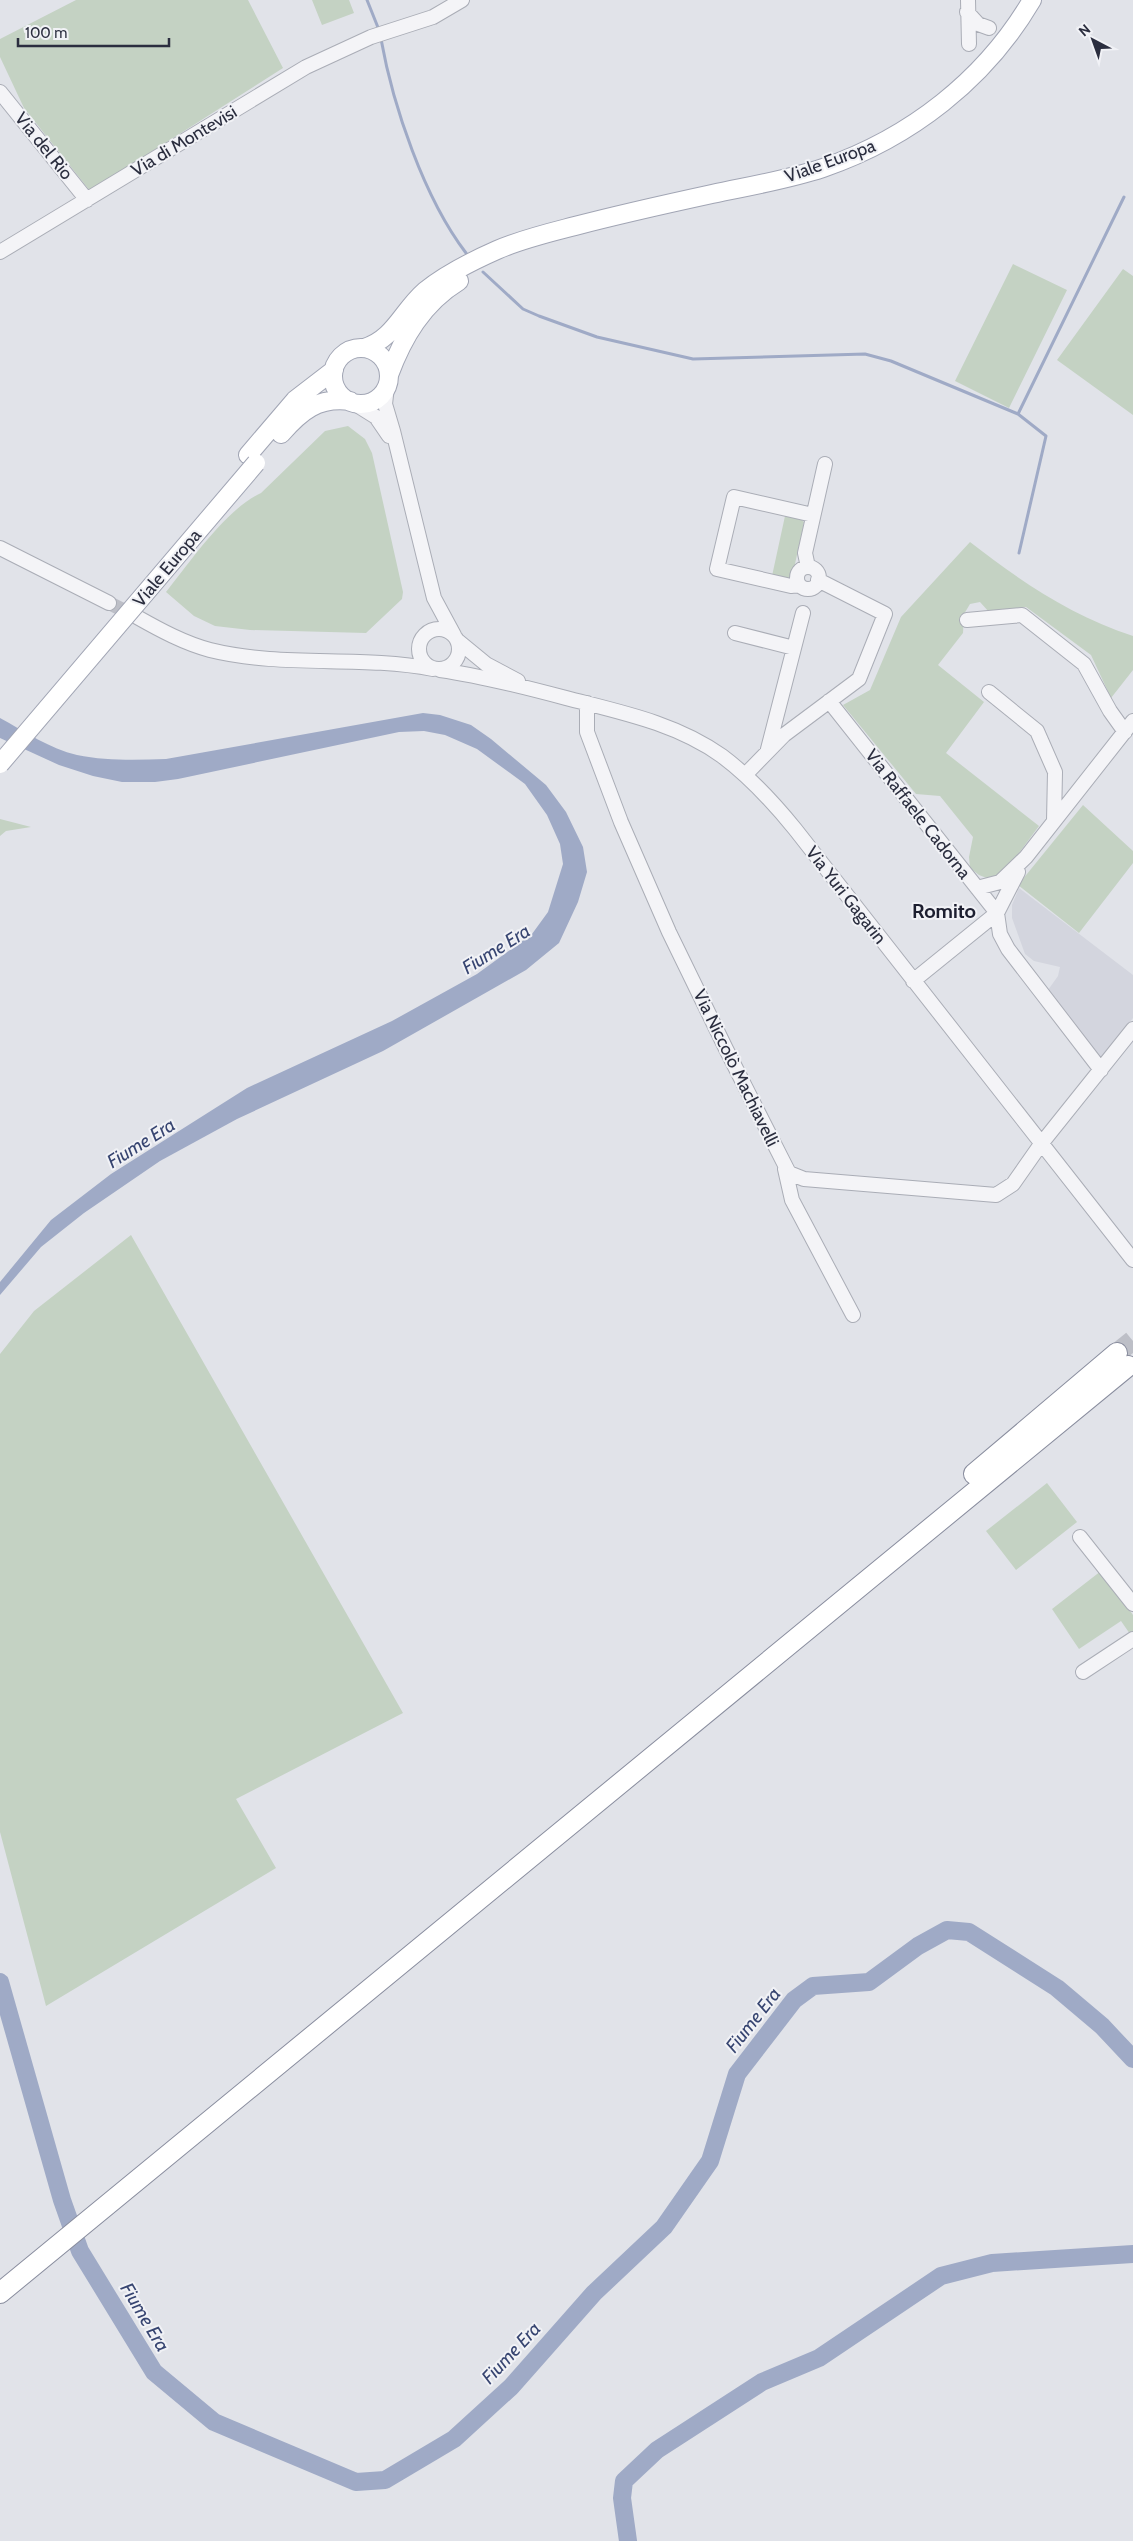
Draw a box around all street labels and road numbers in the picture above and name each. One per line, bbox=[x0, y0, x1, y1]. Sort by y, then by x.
street label: Via di Montevisi bbox=[127, 101, 241, 181]
street label: Via del Rio bbox=[10, 108, 78, 184]
street label: Viale Europa bbox=[782, 134, 879, 188]
street label: Viale Europa bbox=[128, 524, 206, 611]
street label: Via Raffaele Cadorna bbox=[860, 745, 976, 884]
street label: Via Yuri Gagarin bbox=[801, 842, 891, 948]
street label: Via Niccolò Machiavelli bbox=[688, 986, 784, 1150]

